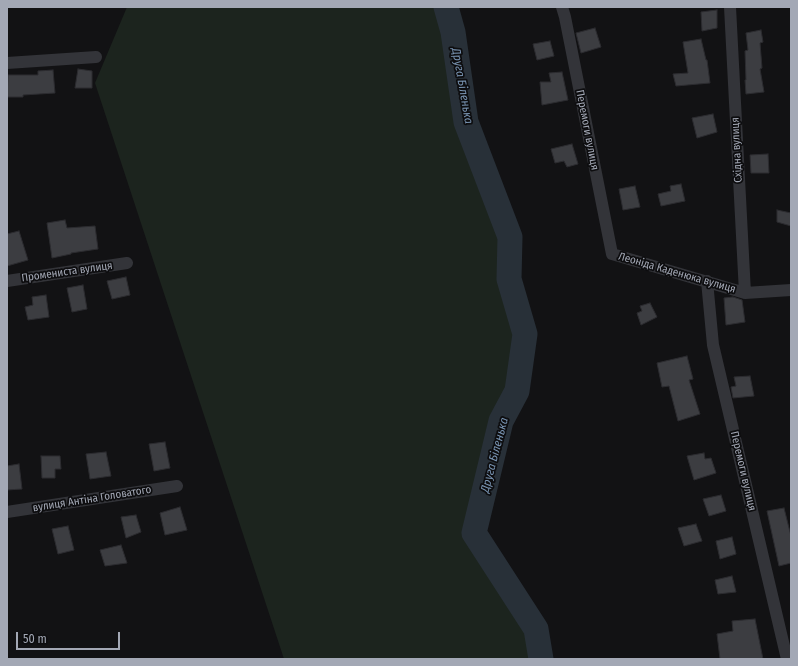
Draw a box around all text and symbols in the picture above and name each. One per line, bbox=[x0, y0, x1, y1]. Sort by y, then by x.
water label: Друга Біленька bbox=[448, 47, 476, 125]
street label: Перемоги вулиця bbox=[573, 89, 601, 171]
street label: Східна вулиця bbox=[729, 117, 745, 183]
street label: Леоніда Каденюка вулиця bbox=[617, 250, 737, 296]
street label: Промениста вулиця bbox=[21, 259, 113, 285]
water label: Друга Біленька bbox=[478, 416, 512, 494]
street label: Перемоги вулиця bbox=[727, 430, 759, 512]
street label: вулиця Антіна Головатого bbox=[32, 483, 152, 515]
scale bar bbox=[18, 624, 122, 650]
text: 50 m bbox=[23, 632, 47, 646]

